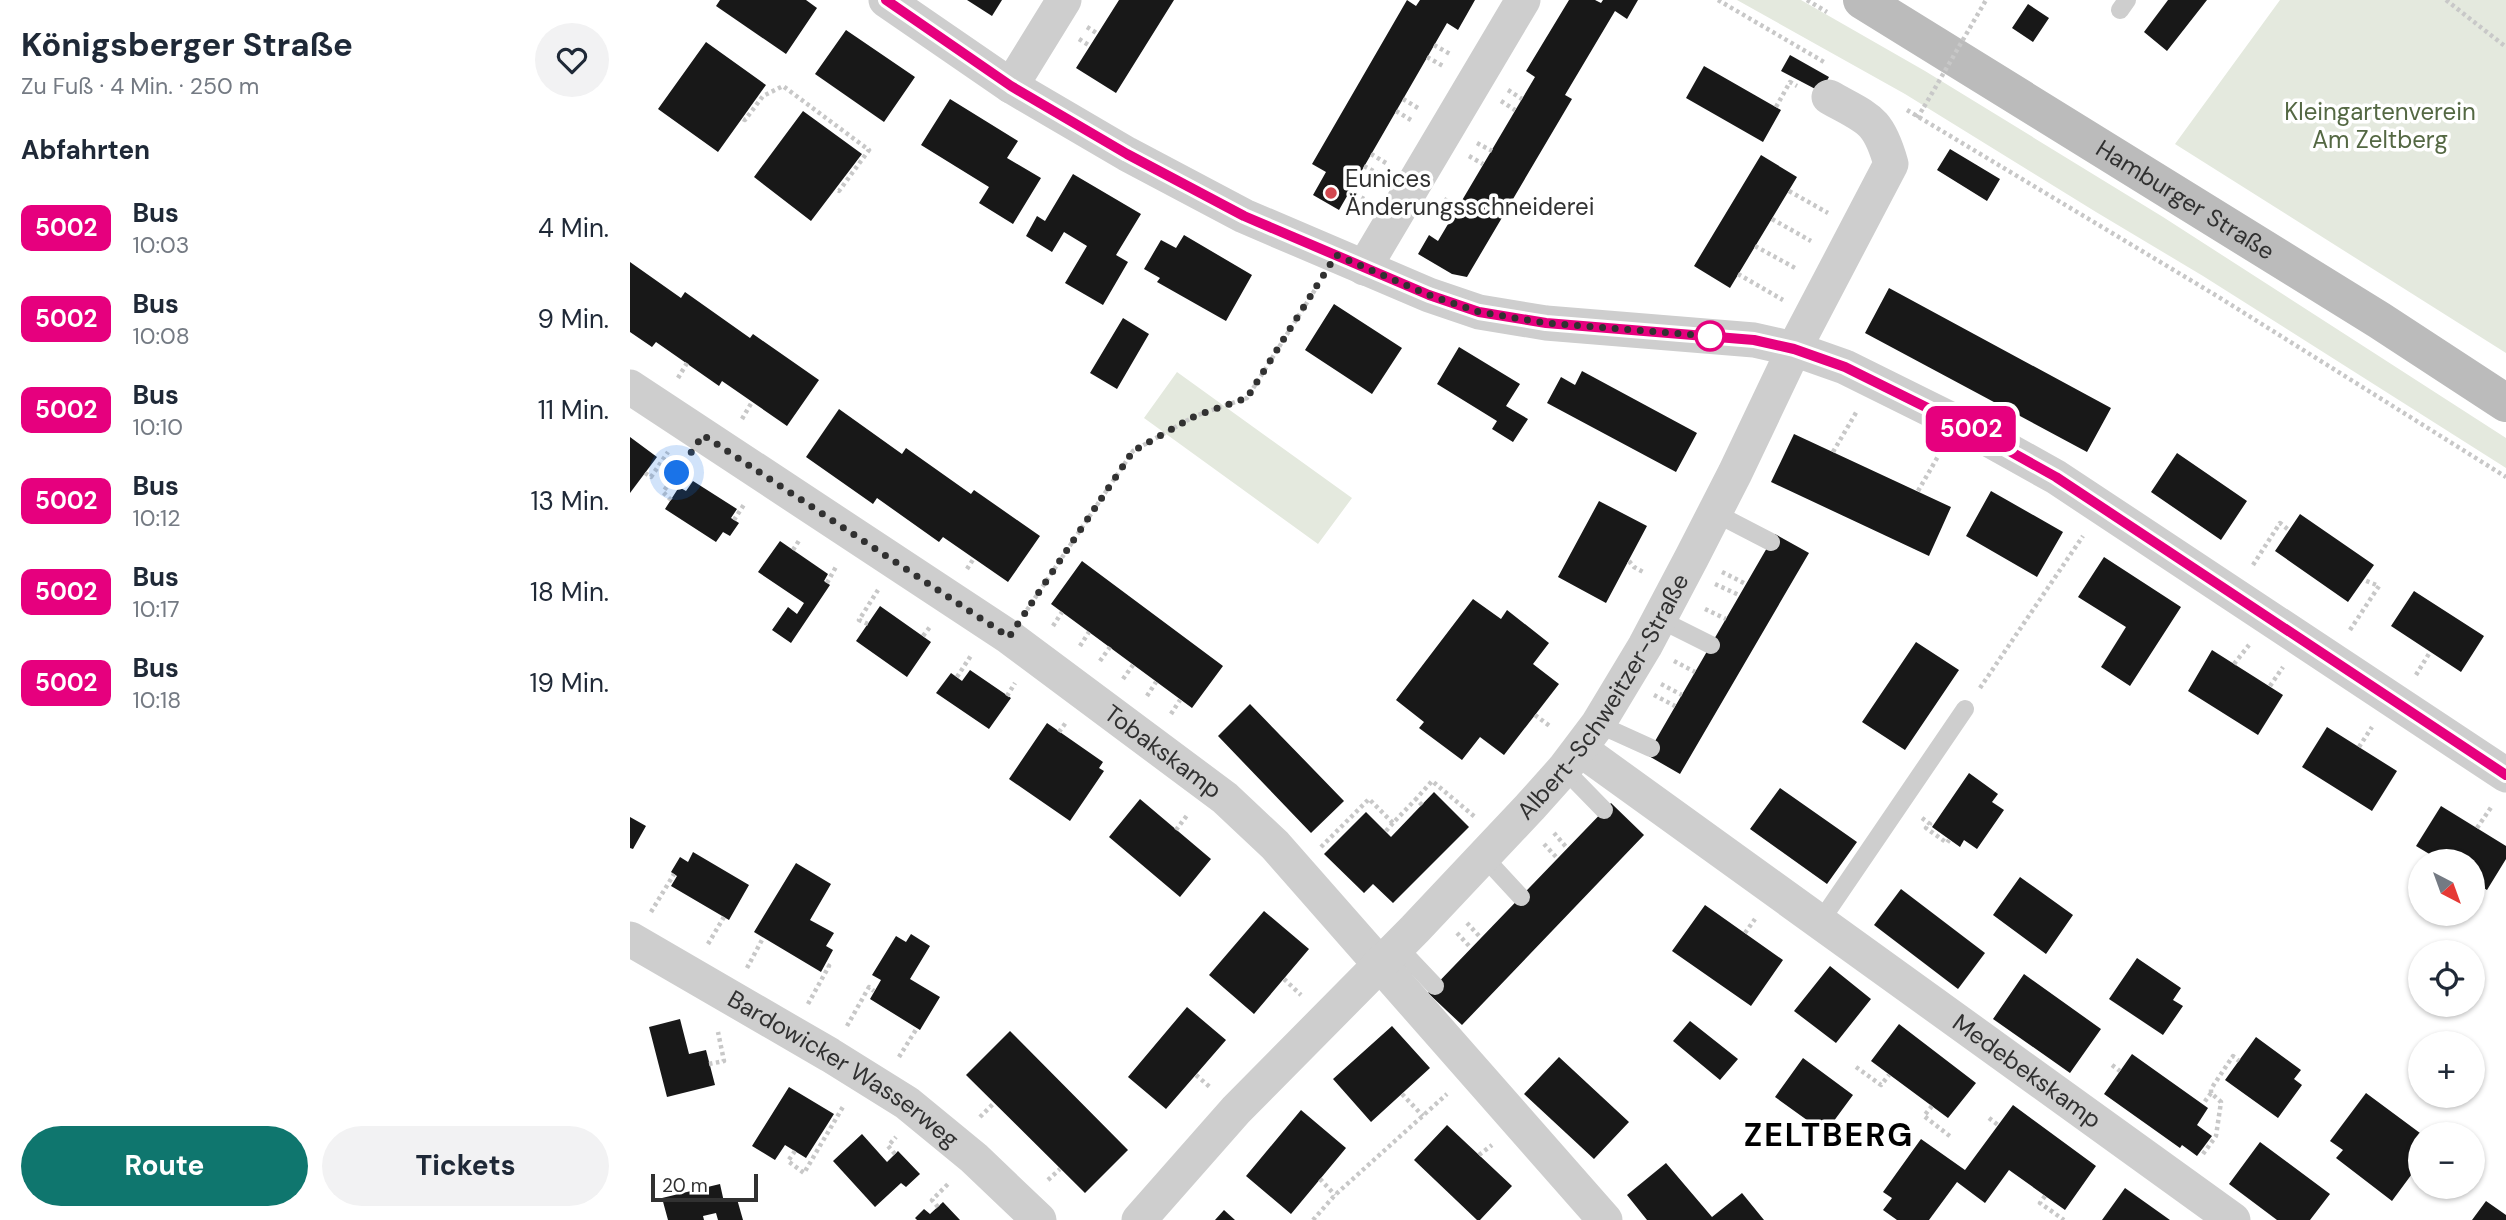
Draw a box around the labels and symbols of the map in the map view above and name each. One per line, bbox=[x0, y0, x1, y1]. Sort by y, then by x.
park label: Kleingartenverein Am Zeltberg bbox=[2284, 96, 2476, 155]
street label: Hamburger Straße bbox=[2090, 133, 2280, 267]
place label: Eunices Änderungsschneiderei bbox=[1345, 163, 1594, 222]
marker: Eunices Änderungsschneiderei bbox=[1323, 185, 1339, 201]
unlabelled marker bbox=[1695, 321, 1725, 351]
line badge: 5002 bbox=[1922, 406, 2020, 452]
your location bbox=[659, 455, 694, 490]
street label: Albert-Schweitzer-Straße bbox=[1510, 568, 1696, 826]
street label: Tobakskamp bbox=[1098, 697, 1228, 805]
north arrow bbox=[2408, 849, 2485, 926]
street label: Bardowicker Wasserweg bbox=[722, 983, 966, 1154]
street label: Medebekskamp bbox=[1947, 1007, 2108, 1135]
district label: ZELTBERG bbox=[1744, 1114, 1914, 1156]
scale bar bbox=[651, 1171, 758, 1203]

